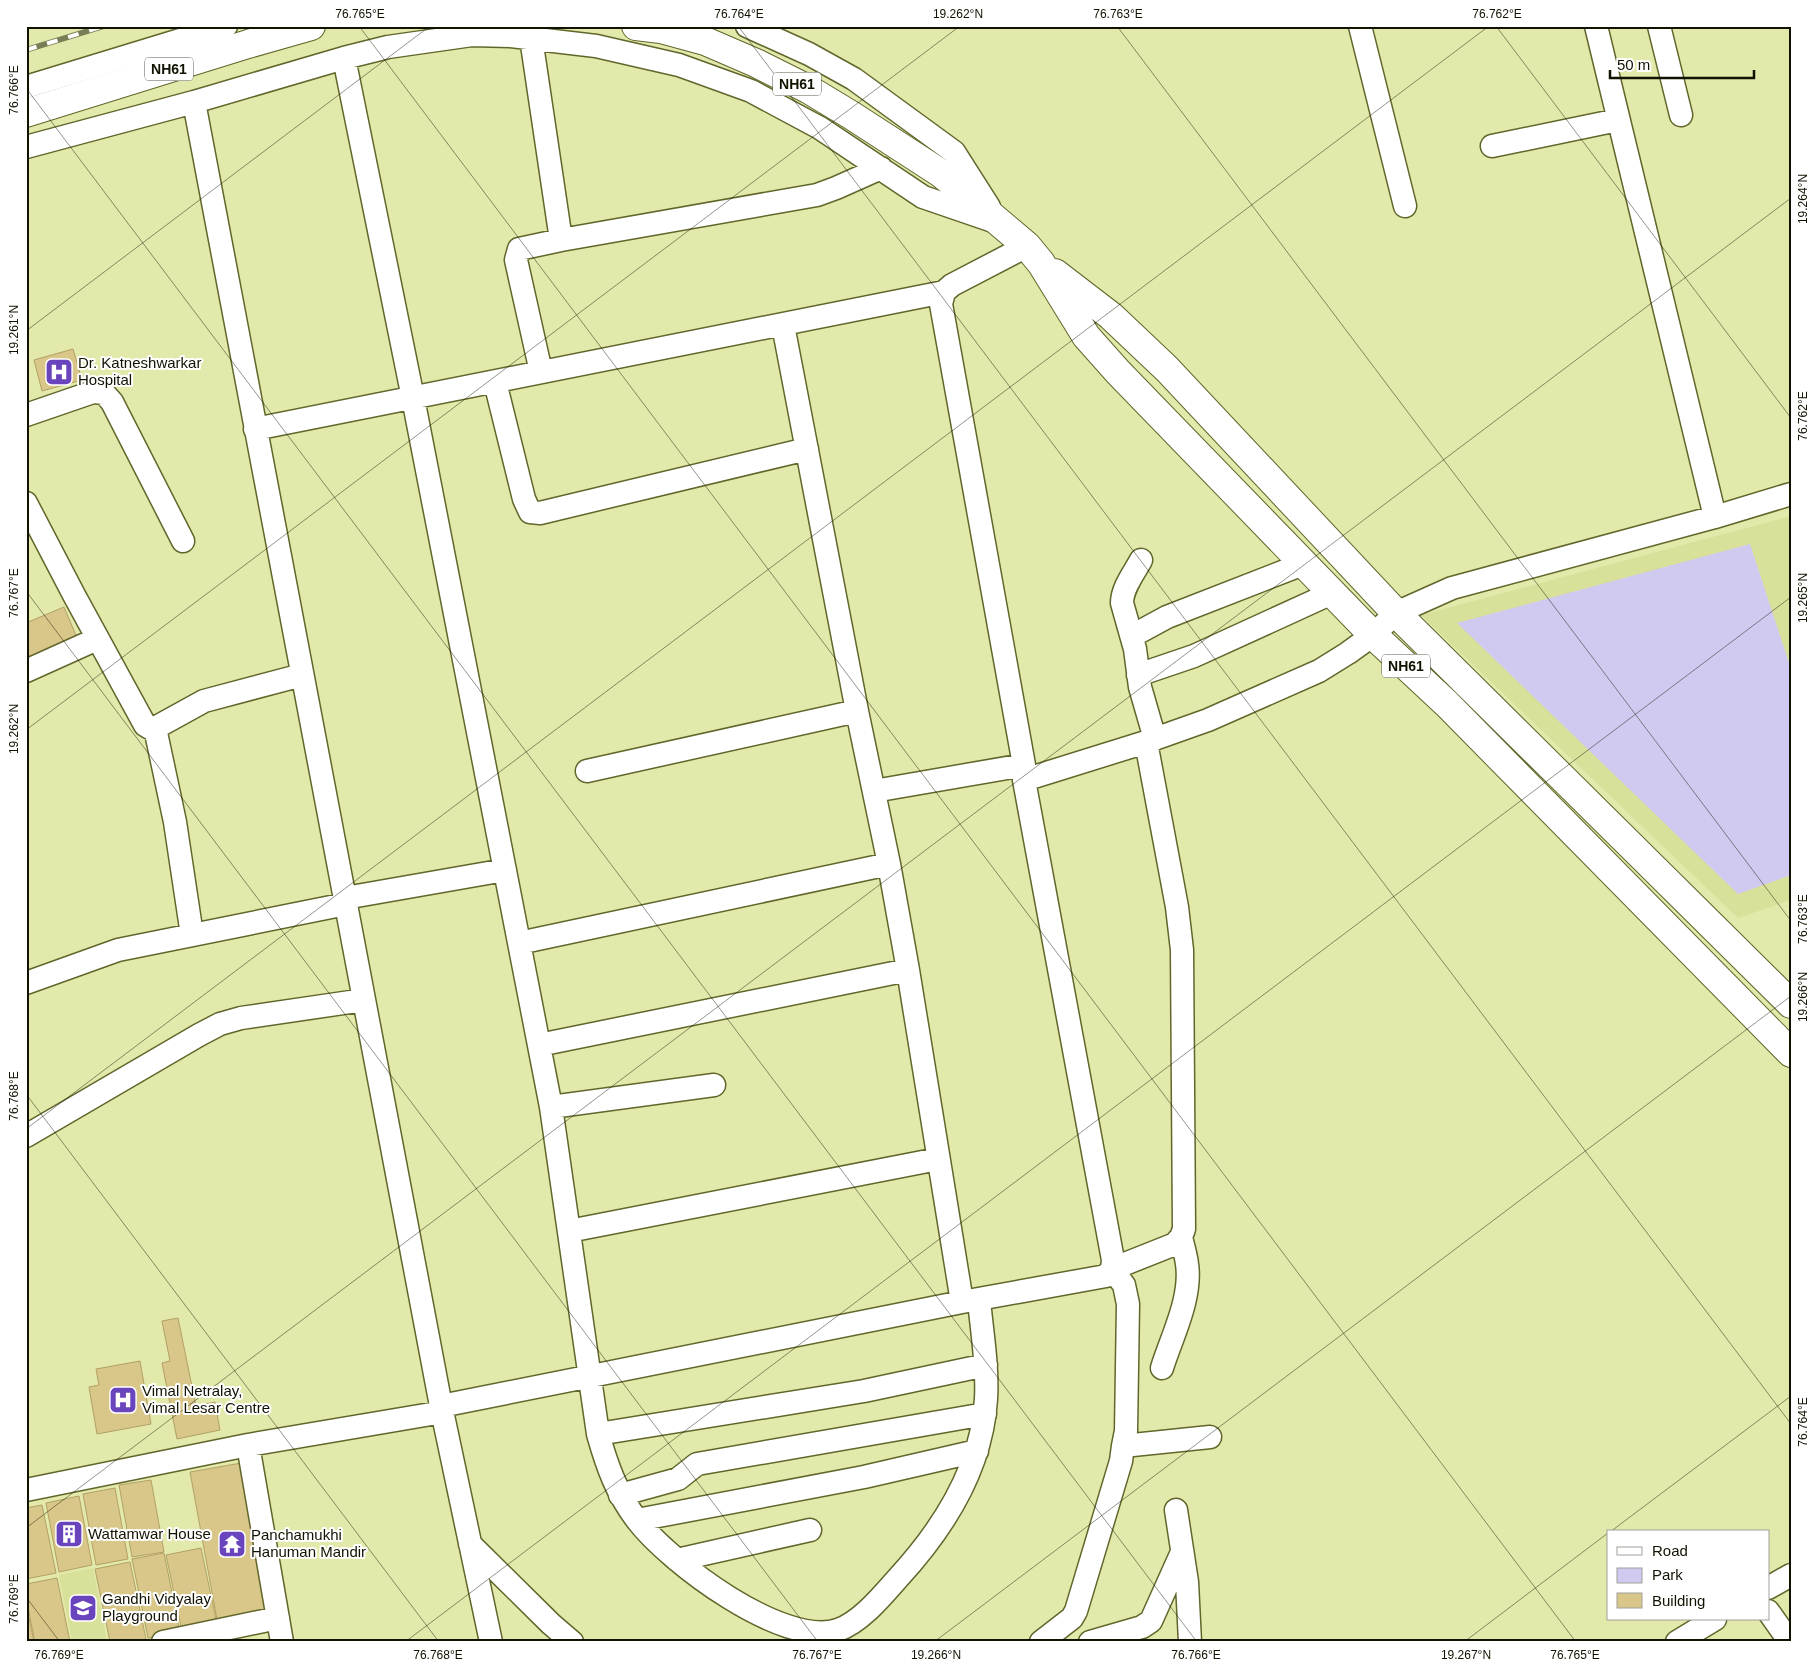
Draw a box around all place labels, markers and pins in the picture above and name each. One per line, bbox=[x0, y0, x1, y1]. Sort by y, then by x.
place label: Dr. Katneshwarkar Hospital bbox=[78, 354, 201, 388]
hospital icon: Dr. Katneshwarkar Hospital bbox=[44, 357, 74, 387]
place label: Vimal Netralay, Vimal Lesar Centre bbox=[142, 1382, 270, 1416]
hospital icon: Vimal Netralay, Vimal Lesar Centre bbox=[108, 1385, 138, 1415]
building icon: Wattamwar House bbox=[54, 1519, 84, 1549]
place label: Wattamwar House bbox=[88, 1525, 211, 1542]
place label: Panchamukhi Hanuman Mandir bbox=[251, 1526, 366, 1560]
temple icon: Panchamukhi Hanuman Mandir bbox=[217, 1529, 247, 1559]
place label: Gandhi Vidyalay Playground bbox=[102, 1590, 211, 1624]
school or university icon: Gandhi Vidyalay Playground bbox=[68, 1593, 98, 1623]

